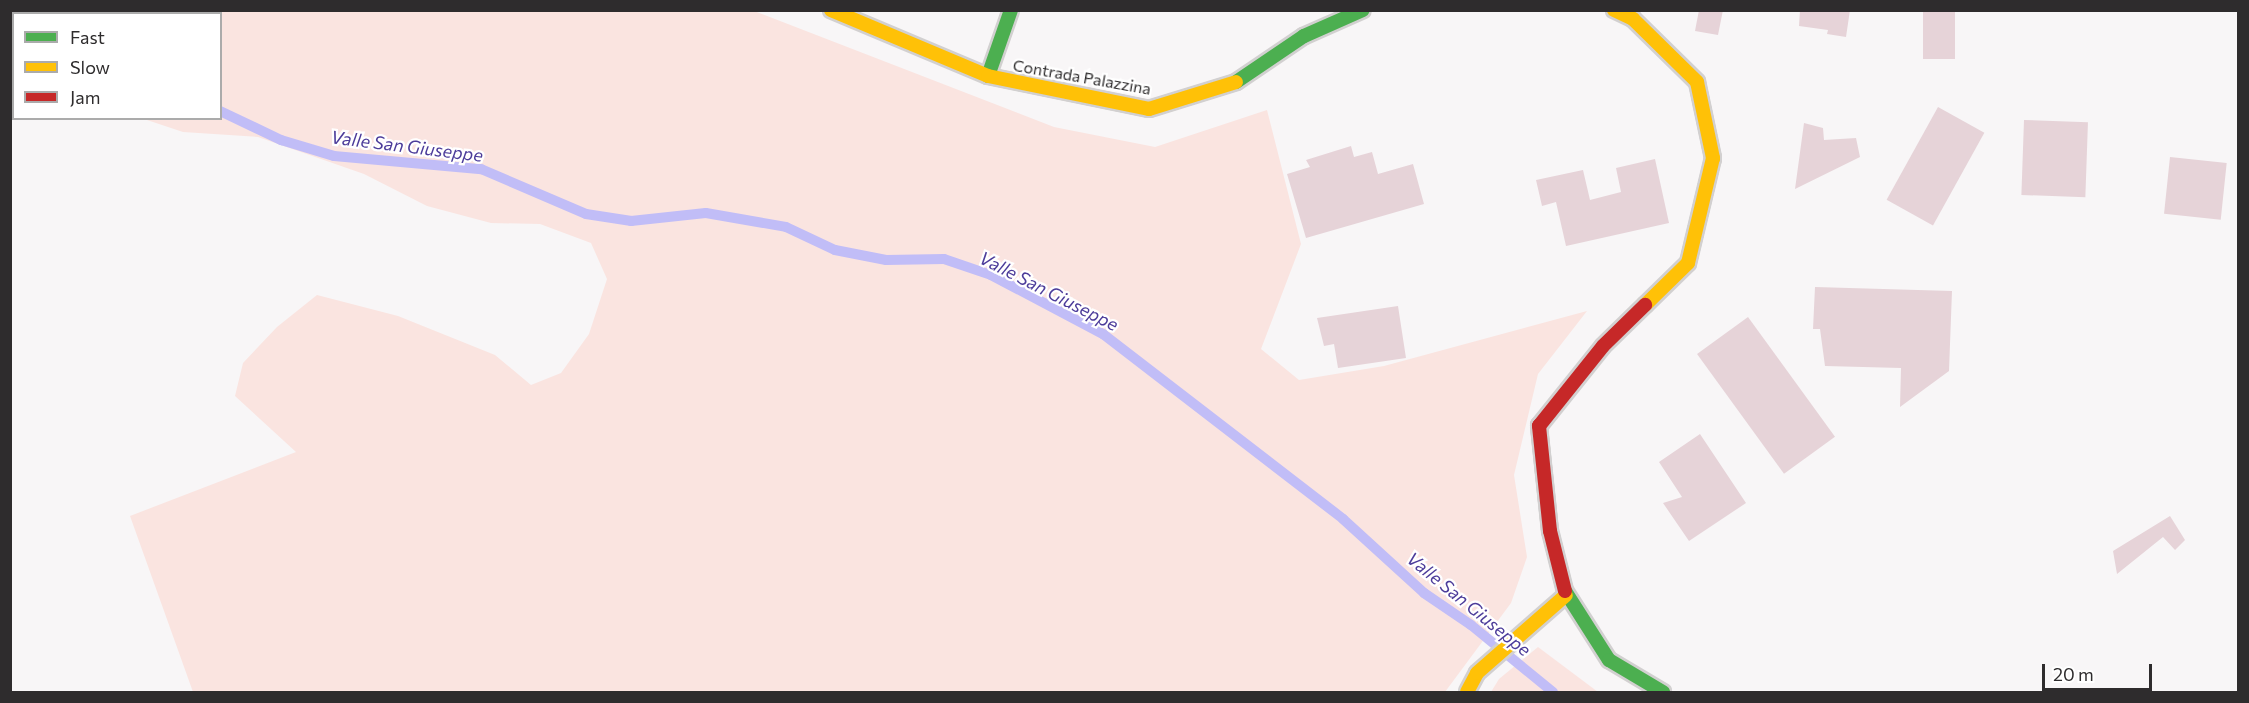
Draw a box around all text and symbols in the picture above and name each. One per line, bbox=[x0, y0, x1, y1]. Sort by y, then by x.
legend bbox=[12, 12, 222, 120]
text: Fast bbox=[70, 26, 105, 48]
street label: Contrada Palazzina bbox=[1011, 55, 1153, 99]
text: Slow bbox=[70, 56, 110, 78]
text: Jam bbox=[70, 86, 100, 108]
water label: Valle San Giuseppe bbox=[330, 126, 484, 166]
water label: Valle San Giuseppe bbox=[976, 247, 1122, 335]
water label: Valle San Giuseppe bbox=[1403, 547, 1535, 661]
scale bar bbox=[2045, 652, 2154, 690]
text: 20 m bbox=[2053, 663, 2094, 685]

